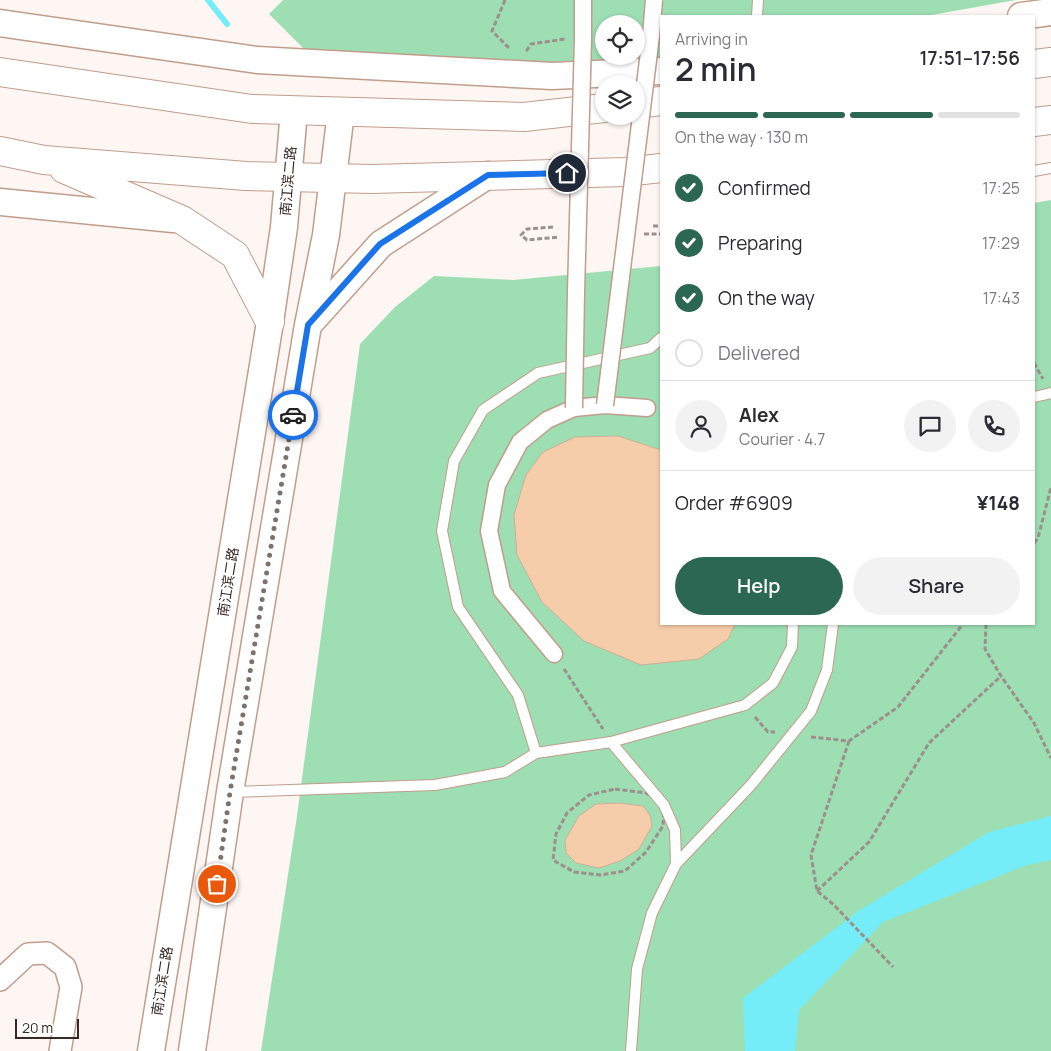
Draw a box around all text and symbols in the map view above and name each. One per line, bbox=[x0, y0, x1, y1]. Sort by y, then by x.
map controls bbox=[595, 15, 645, 125]
button: locate bbox=[595, 15, 645, 65]
text: Arriving in bbox=[675, 28, 748, 50]
text: 17:51–17:56 bbox=[920, 45, 1020, 71]
text: 2 min bbox=[675, 47, 757, 91]
button: layers bbox=[595, 75, 645, 125]
text: On the way · 130 m bbox=[675, 126, 808, 148]
street label: 南江滨二路 bbox=[275, 145, 300, 217]
pin bbox=[546, 152, 588, 194]
icon: home bbox=[553, 159, 581, 187]
icon: check bbox=[675, 174, 703, 202]
text: Confirmed bbox=[718, 175, 811, 201]
text: 17:25 bbox=[983, 177, 1020, 199]
icon: check bbox=[675, 229, 703, 257]
text: Preparing bbox=[718, 230, 803, 256]
text: 17:29 bbox=[982, 232, 1020, 254]
icon: check bbox=[675, 284, 703, 312]
text: On the way bbox=[718, 285, 815, 311]
text: 17:43 bbox=[983, 287, 1020, 309]
text: Delivered bbox=[718, 340, 800, 366]
courier bbox=[268, 390, 318, 440]
button: person bbox=[675, 400, 727, 452]
button: chat bbox=[904, 400, 956, 452]
button: phone bbox=[968, 400, 1020, 452]
icon: car bbox=[279, 401, 307, 429]
text: Alex bbox=[739, 402, 779, 428]
text: Courier · 4.7 bbox=[739, 428, 825, 450]
text: Order #6909 bbox=[675, 490, 793, 516]
text: ¥148 bbox=[977, 490, 1020, 516]
street label: 南江滨二路 bbox=[213, 546, 242, 618]
button: Help bbox=[675, 557, 843, 615]
button: Share bbox=[853, 557, 1020, 615]
pin bbox=[196, 863, 238, 905]
icon: bag bbox=[203, 870, 231, 898]
street label: 南江滨二路 bbox=[147, 945, 176, 1017]
scale bar bbox=[15, 1016, 79, 1039]
text: 20 m bbox=[22, 1018, 53, 1037]

